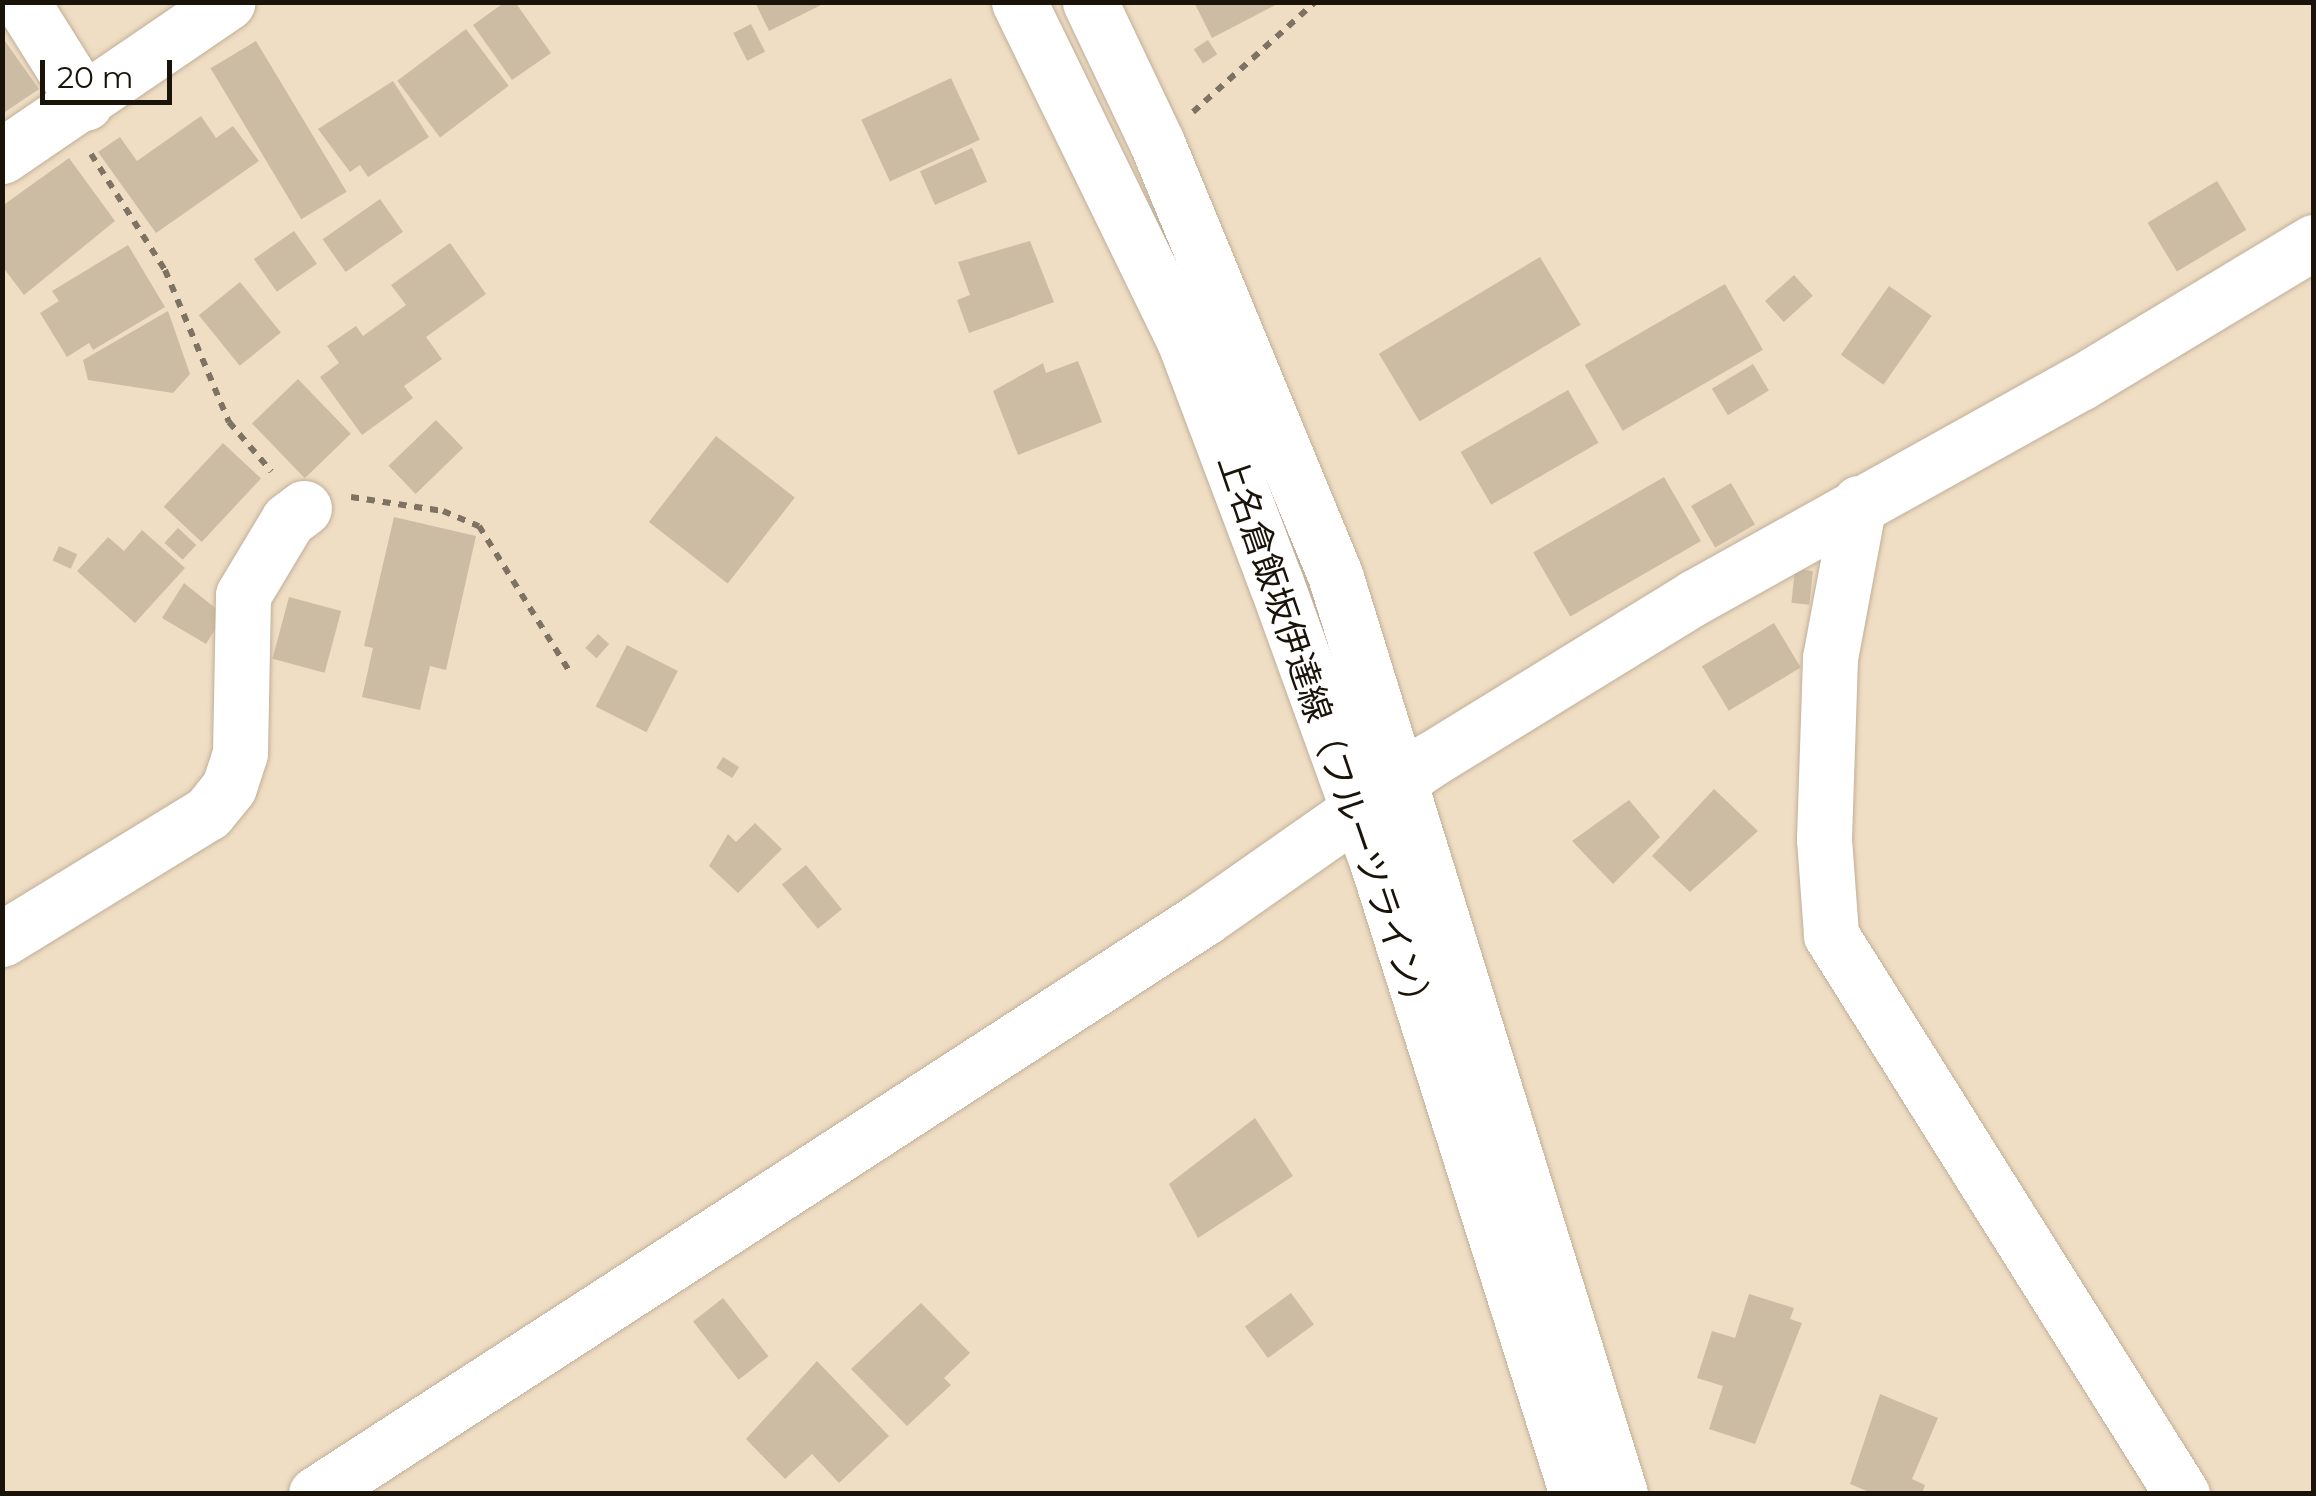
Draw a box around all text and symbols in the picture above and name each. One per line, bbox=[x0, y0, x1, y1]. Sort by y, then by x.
scale bar bbox=[45, 40, 178, 102]
text: 20 m bbox=[57, 59, 134, 96]
street label: 上名倉飯坂伊達線（フルーツライン） bbox=[1209, 449, 1443, 1025]

